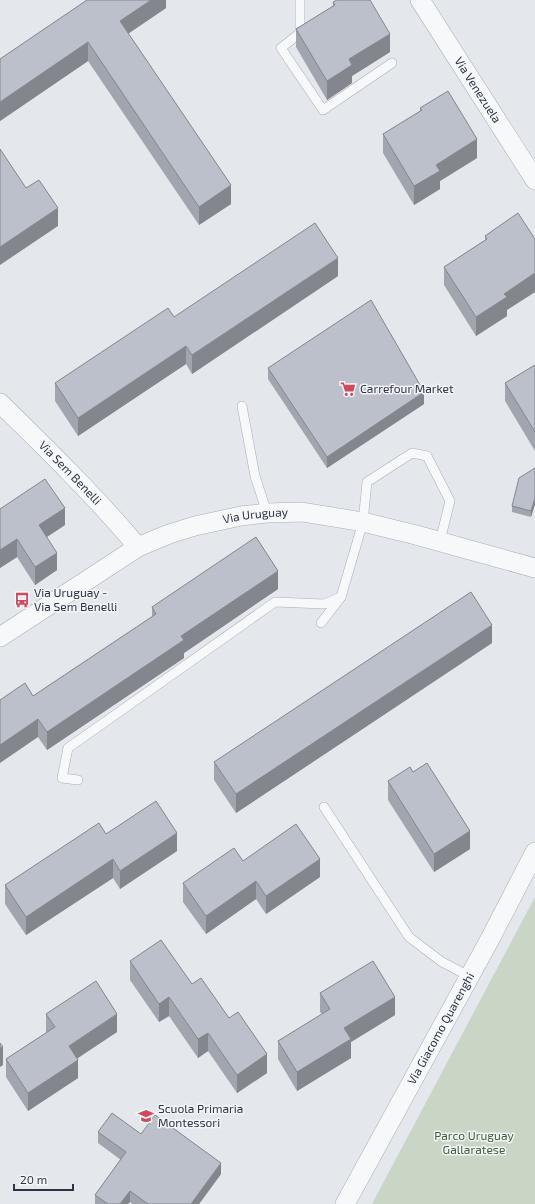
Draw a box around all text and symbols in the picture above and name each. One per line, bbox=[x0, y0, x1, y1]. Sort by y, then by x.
street label: Via Venezuela bbox=[452, 54, 505, 125]
supermarket icon: Carrefour Market bbox=[339, 380, 357, 398]
place label: Carrefour Market bbox=[360, 381, 454, 395]
street label: Via Sem Benelli bbox=[36, 437, 105, 507]
street label: Via Uruguay bbox=[221, 504, 289, 526]
place label: Via Uruguay - Via Sem Benelli bbox=[34, 585, 117, 613]
bus stop icon: Via Uruguay - Via Sem Benelli bbox=[13, 591, 31, 609]
street label: Via Giacomo Quarenghi bbox=[404, 970, 476, 1087]
place label: Scuola Primaria Montessori bbox=[158, 1101, 243, 1129]
school or university icon: Scuola Primaria Montessori bbox=[137, 1107, 155, 1125]
park label: Parco Uruguay Gallaratese bbox=[434, 1128, 514, 1156]
scale bar bbox=[14, 1166, 73, 1192]
text: 20 m bbox=[20, 1172, 47, 1186]

